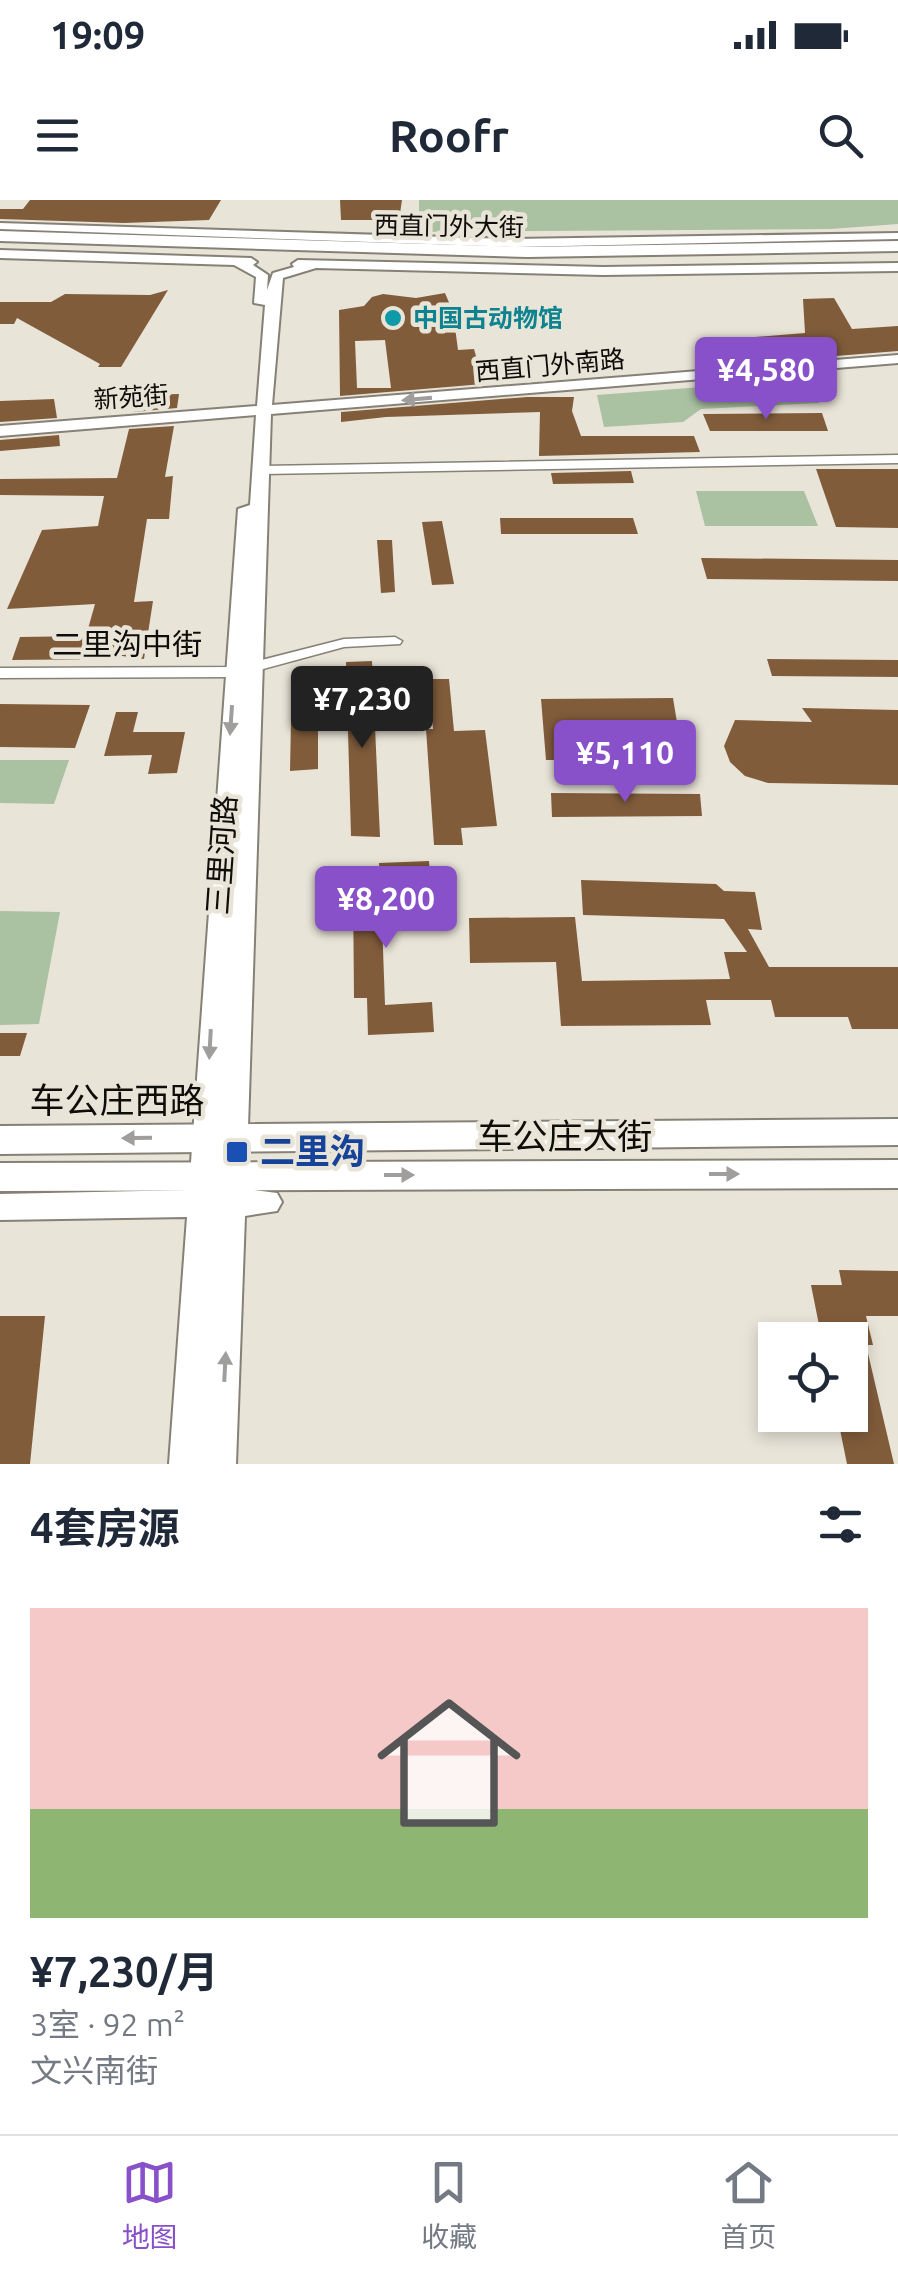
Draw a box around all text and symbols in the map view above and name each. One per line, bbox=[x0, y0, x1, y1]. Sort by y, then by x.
text: 19:09 bbox=[50, 14, 145, 56]
icon: menu bbox=[30, 108, 85, 163]
icon: search bbox=[813, 108, 868, 163]
text: Roofr bbox=[389, 110, 509, 161]
street label: 西直门外大街 bbox=[374, 211, 524, 241]
place label: 中国古动物馆 bbox=[413, 304, 563, 332]
marker: 中国古动物馆 bbox=[382, 307, 404, 329]
pin: ¥4,580 bbox=[685, 337, 847, 422]
street label: 西直门外南路 bbox=[474, 345, 626, 385]
text: ¥4,580 bbox=[717, 351, 815, 387]
street label: 新苑街 bbox=[93, 380, 169, 414]
one-way arrow bbox=[401, 392, 433, 408]
street label: 二里沟中街 bbox=[52, 627, 202, 661]
pin: ¥7,230 bbox=[281, 666, 443, 751]
text: ¥7,230 bbox=[313, 680, 411, 716]
one-way arrow bbox=[223, 704, 239, 736]
pin: ¥5,110 bbox=[544, 720, 706, 805]
text: ¥5,110 bbox=[576, 734, 674, 770]
street label: 三里河路 bbox=[200, 794, 242, 916]
pin: ¥8,200 bbox=[305, 866, 467, 951]
text: ¥8,200 bbox=[337, 880, 435, 916]
one-way arrow bbox=[202, 1029, 218, 1061]
street label: 车公庄西路 bbox=[29, 1080, 205, 1120]
street label: 车公庄大街 bbox=[477, 1116, 653, 1156]
one-way arrow bbox=[120, 1130, 152, 1146]
place label: 二里沟 bbox=[260, 1131, 365, 1171]
marker: 二里沟 bbox=[224, 1139, 250, 1165]
one-way arrow bbox=[709, 1166, 741, 1182]
one-way arrow bbox=[384, 1167, 416, 1183]
map controls bbox=[758, 1322, 868, 1432]
button: locate bbox=[758, 1322, 868, 1432]
one-way arrow bbox=[217, 1350, 233, 1382]
icon: filters bbox=[813, 1497, 868, 1552]
text: 4套房源 bbox=[30, 1504, 180, 1551]
icon: home bbox=[359, 1673, 539, 1853]
text: ¥7,230/月 bbox=[30, 1948, 218, 1995]
text: 3室 · 92 m² bbox=[30, 2006, 185, 2042]
text: 文兴南街 bbox=[30, 2052, 158, 2088]
tab: 地图 bbox=[122, 2155, 178, 2255]
tab: 收藏 bbox=[421, 2155, 477, 2255]
tab: 首页 bbox=[720, 2155, 776, 2255]

